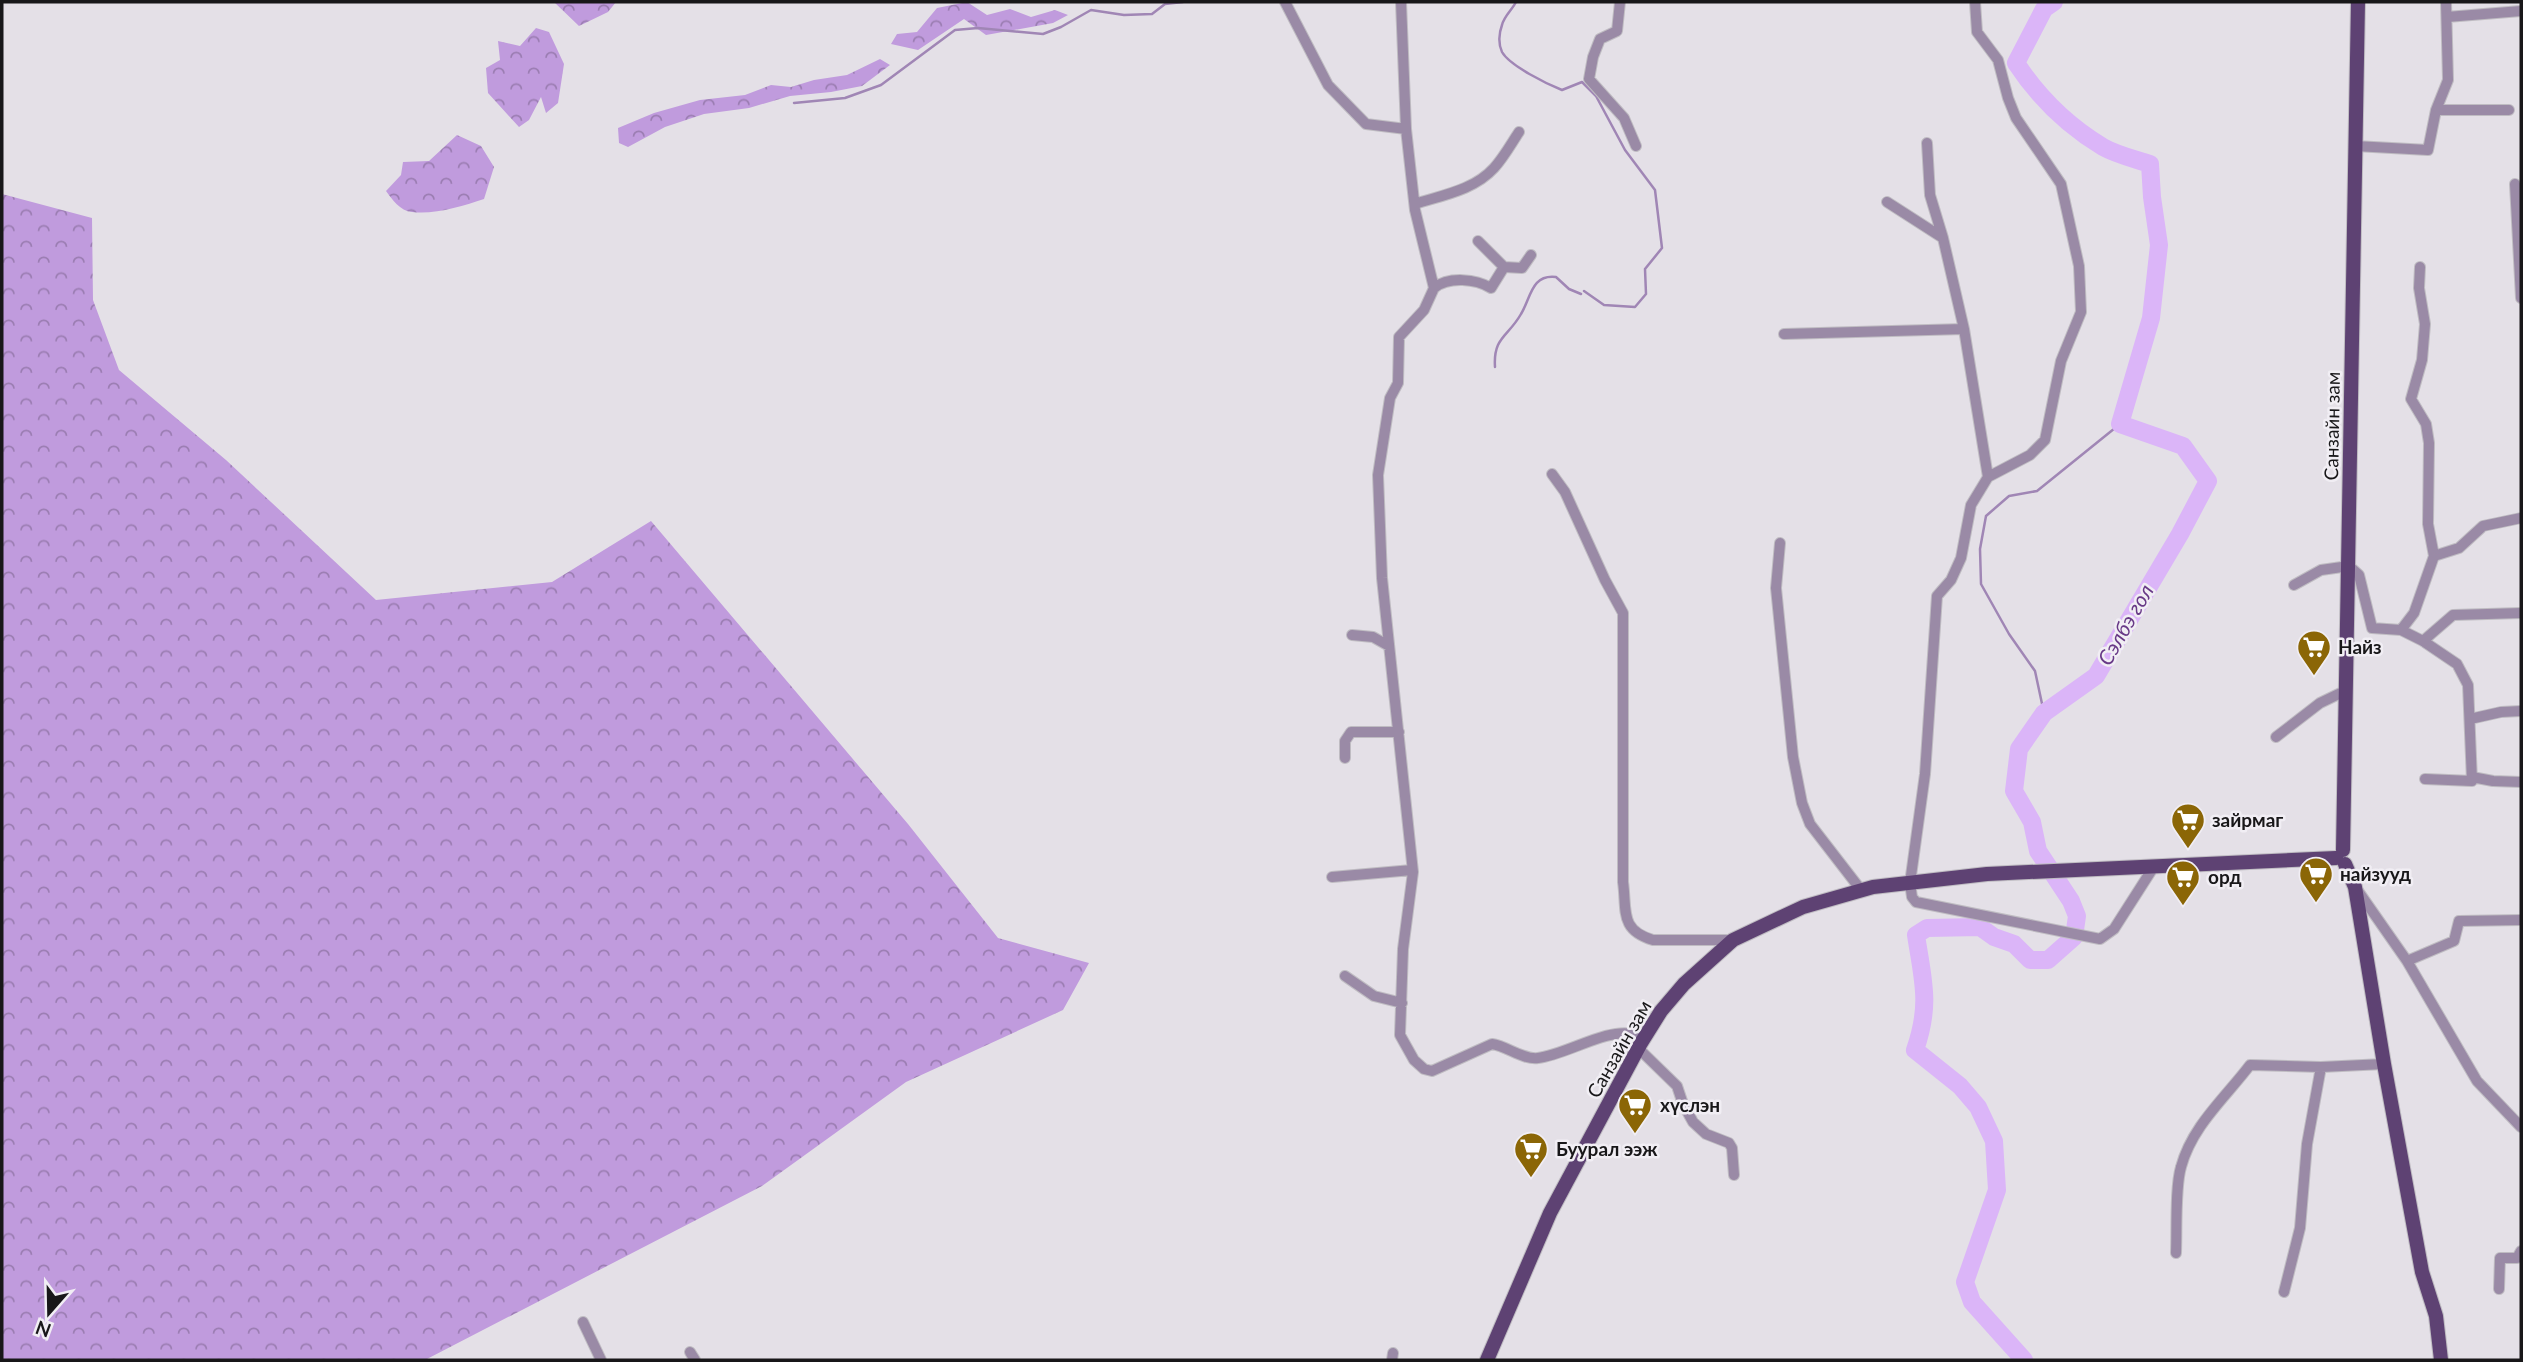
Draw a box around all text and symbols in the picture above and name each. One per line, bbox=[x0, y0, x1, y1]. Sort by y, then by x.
street label: Санзайн зам bbox=[2319, 371, 2344, 481]
water label: Сэлбэ гол bbox=[2092, 579, 2158, 669]
supermarket icon: Найз bbox=[2295, 628, 2333, 677]
place label: Найз bbox=[2338, 635, 2382, 658]
supermarket icon: зайрмаг bbox=[2169, 801, 2207, 850]
place label: зайрмаг bbox=[2212, 808, 2283, 831]
supermarket icon: найзууд bbox=[2297, 855, 2335, 904]
supermarket icon: орд bbox=[2164, 858, 2202, 907]
place label: найзууд bbox=[2340, 862, 2411, 885]
place label: орд bbox=[2208, 865, 2241, 888]
street label: Санзайн зам bbox=[1581, 996, 1656, 1102]
supermarket icon: хүслэн bbox=[1616, 1086, 1654, 1135]
place label: хүслэн bbox=[1660, 1093, 1720, 1116]
supermarket icon: Буурал ээж bbox=[1512, 1130, 1550, 1179]
place label: Буурал ээж bbox=[1556, 1137, 1658, 1160]
north arrow bbox=[14, 1278, 84, 1348]
text: N bbox=[32, 1316, 54, 1343]

